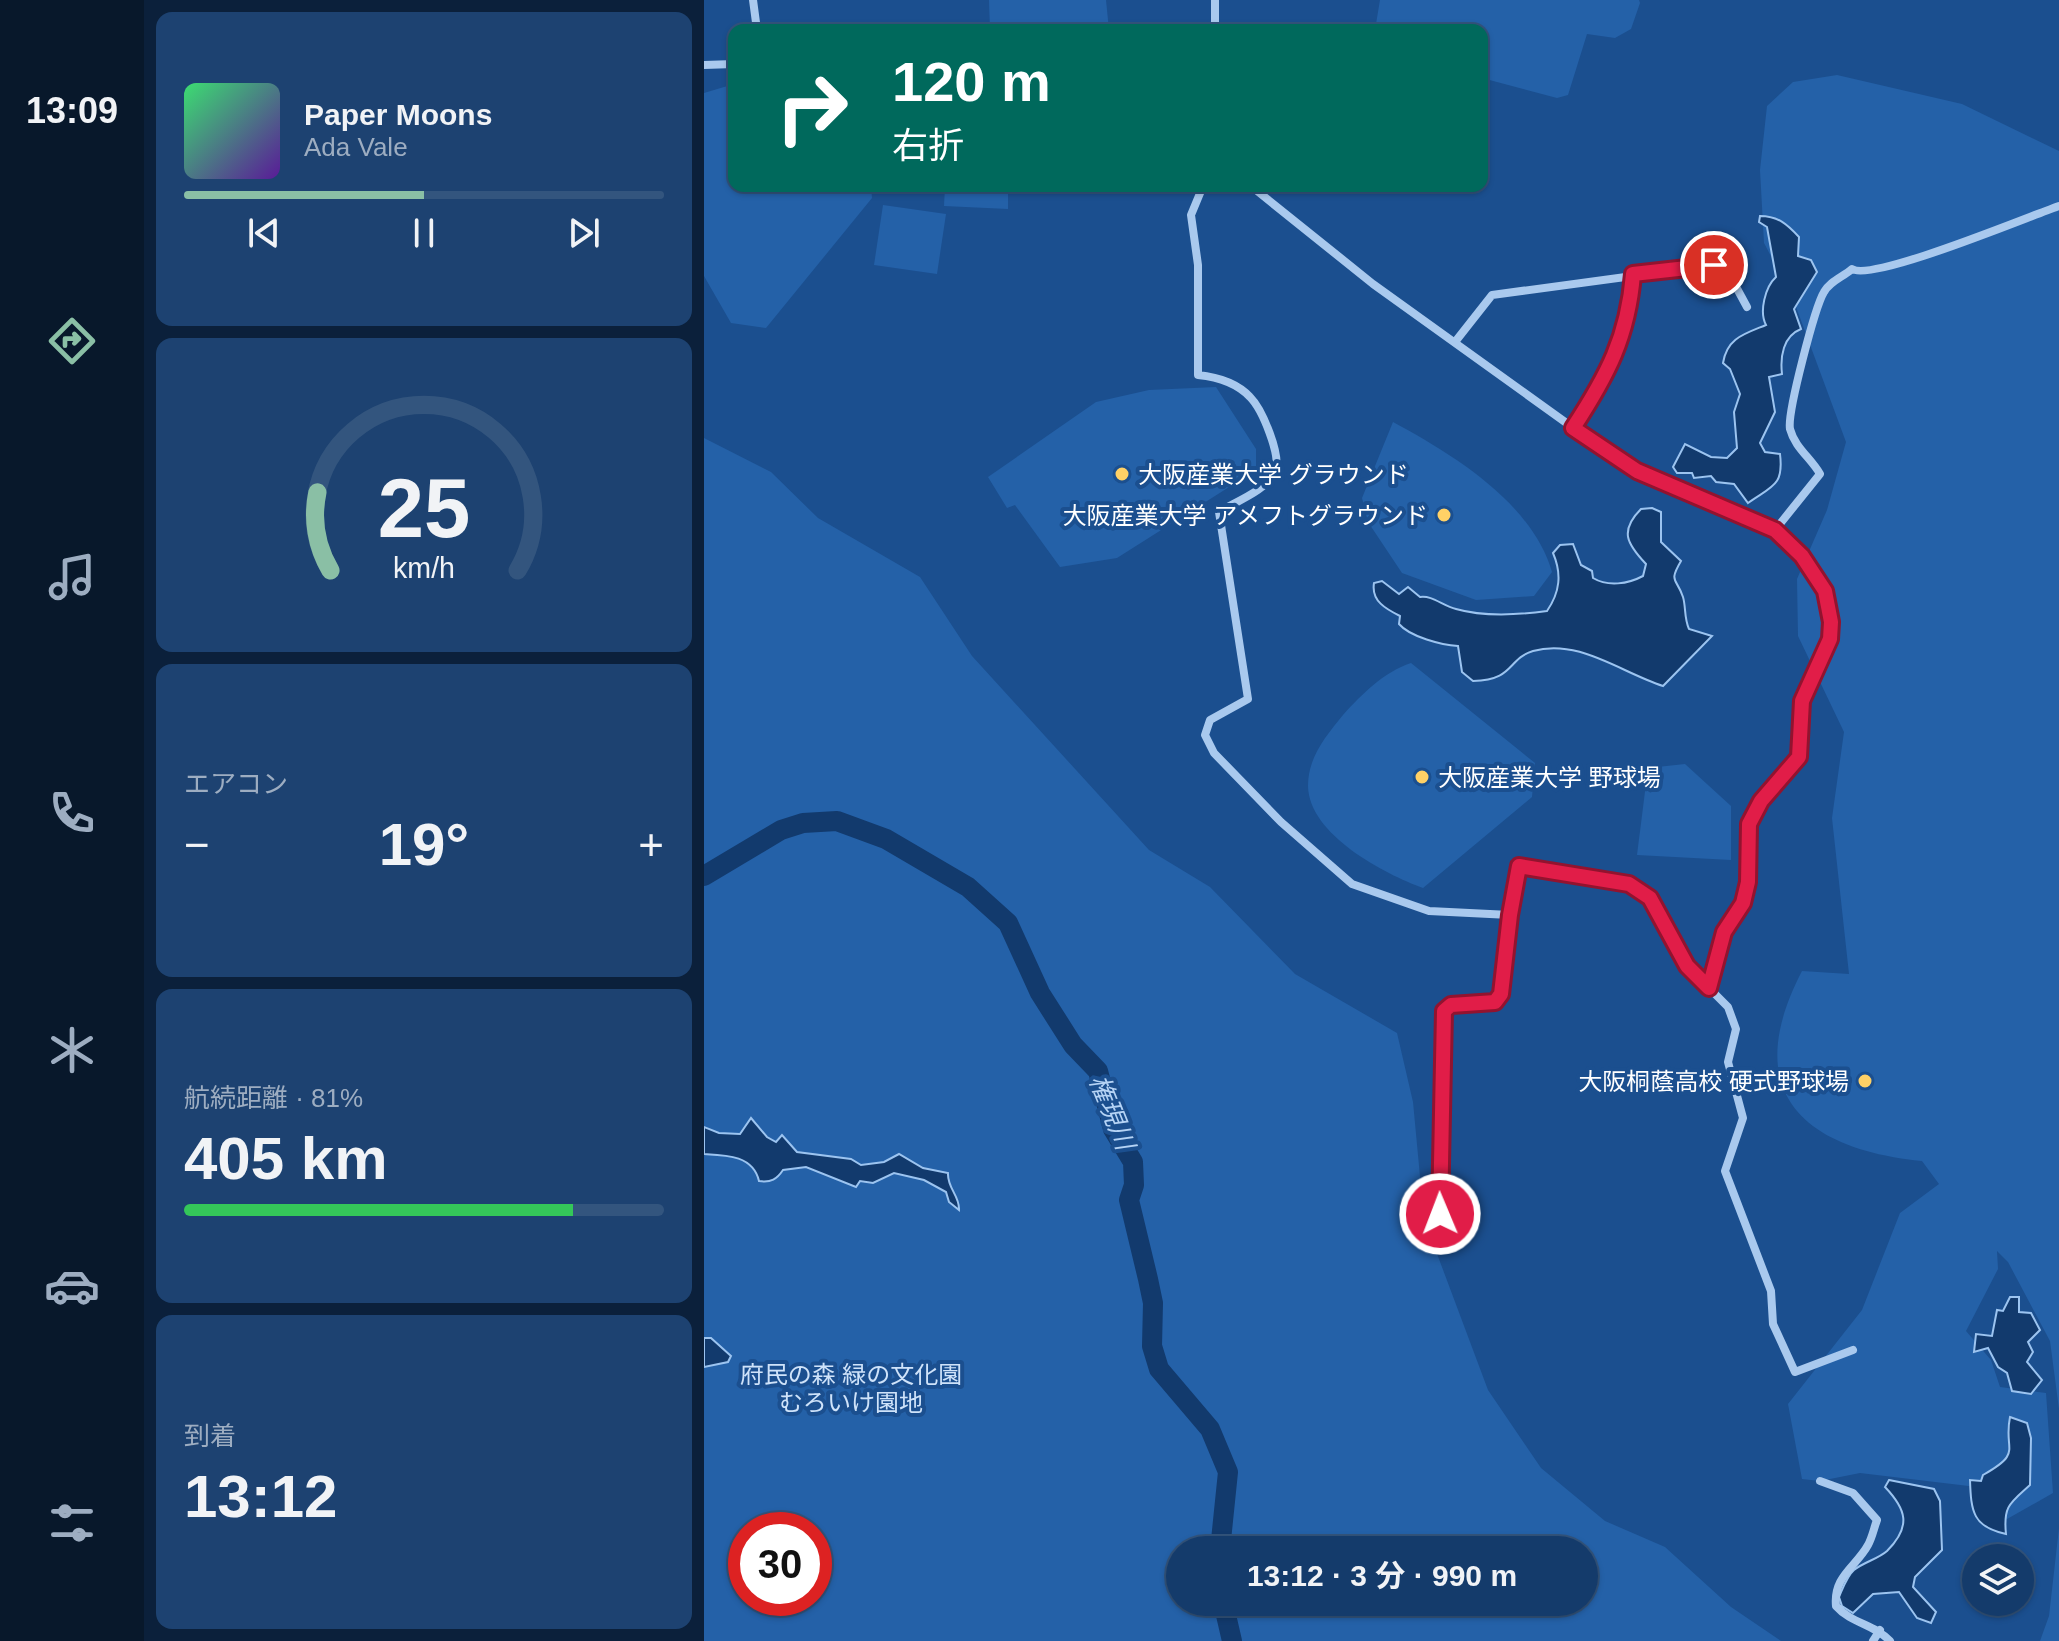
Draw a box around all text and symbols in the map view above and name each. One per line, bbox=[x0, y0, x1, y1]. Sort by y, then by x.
text: 120 m bbox=[892, 50, 1051, 113]
icon: right bbox=[760, 56, 864, 160]
text: 13:09 bbox=[26, 90, 118, 131]
text: Paper Moons bbox=[304, 98, 492, 131]
text: 右折 bbox=[892, 125, 964, 166]
text: Ada Vale bbox=[304, 132, 408, 162]
icon: previous bbox=[242, 211, 286, 255]
icon: pause bbox=[402, 211, 446, 255]
icon: next bbox=[562, 211, 606, 255]
pin bbox=[1680, 231, 1748, 299]
icon: arrive bbox=[1692, 243, 1736, 287]
icon: directions bbox=[44, 313, 100, 369]
text: 25 bbox=[378, 461, 470, 554]
place label: 大阪産業大学 グラウンド bbox=[1138, 461, 1409, 488]
marker: 大阪産業大学 グラウンド bbox=[1113, 465, 1131, 483]
place label: 大阪産業大学 アメフトグラウンド bbox=[1063, 502, 1428, 529]
marker: 大阪産業大学 アメフトグラウンド bbox=[1435, 506, 1453, 524]
icon: music bbox=[44, 549, 100, 605]
text: km/h bbox=[393, 552, 455, 584]
place label: 大阪産業大学 野球場 bbox=[1438, 764, 1661, 791]
marker: 大阪産業大学 野球場 bbox=[1413, 768, 1431, 786]
text: エアコン bbox=[184, 769, 288, 799]
icon: phone bbox=[44, 785, 100, 841]
text: 19° bbox=[379, 811, 469, 878]
text: − bbox=[184, 820, 210, 869]
text: + bbox=[638, 820, 664, 869]
icon: climate bbox=[44, 1022, 100, 1078]
place label: 大阪桐蔭高校 硬式野球場 bbox=[1578, 1068, 1849, 1095]
water label: 権現川 bbox=[1083, 1070, 1142, 1157]
marker: 大阪桐蔭高校 硬式野球場 bbox=[1856, 1072, 1874, 1090]
text: 航続距離 · 81% bbox=[184, 1083, 363, 1113]
text: 405 km bbox=[184, 1125, 388, 1192]
position arrow bbox=[1398, 1172, 1482, 1256]
icon: car bbox=[44, 1258, 100, 1314]
park label: 府民の森 緑の文化園 むろいけ園地 bbox=[740, 1361, 962, 1416]
text: 到着 bbox=[184, 1421, 236, 1451]
text: 13:12 bbox=[184, 1463, 337, 1530]
icon: filters bbox=[44, 1495, 100, 1551]
speed limit sign: 30 bbox=[728, 1512, 832, 1616]
map controls bbox=[1962, 1544, 2034, 1616]
button: layers bbox=[1962, 1544, 2034, 1616]
text: 13:12 · 3 分 · 990 m bbox=[1247, 1559, 1517, 1592]

